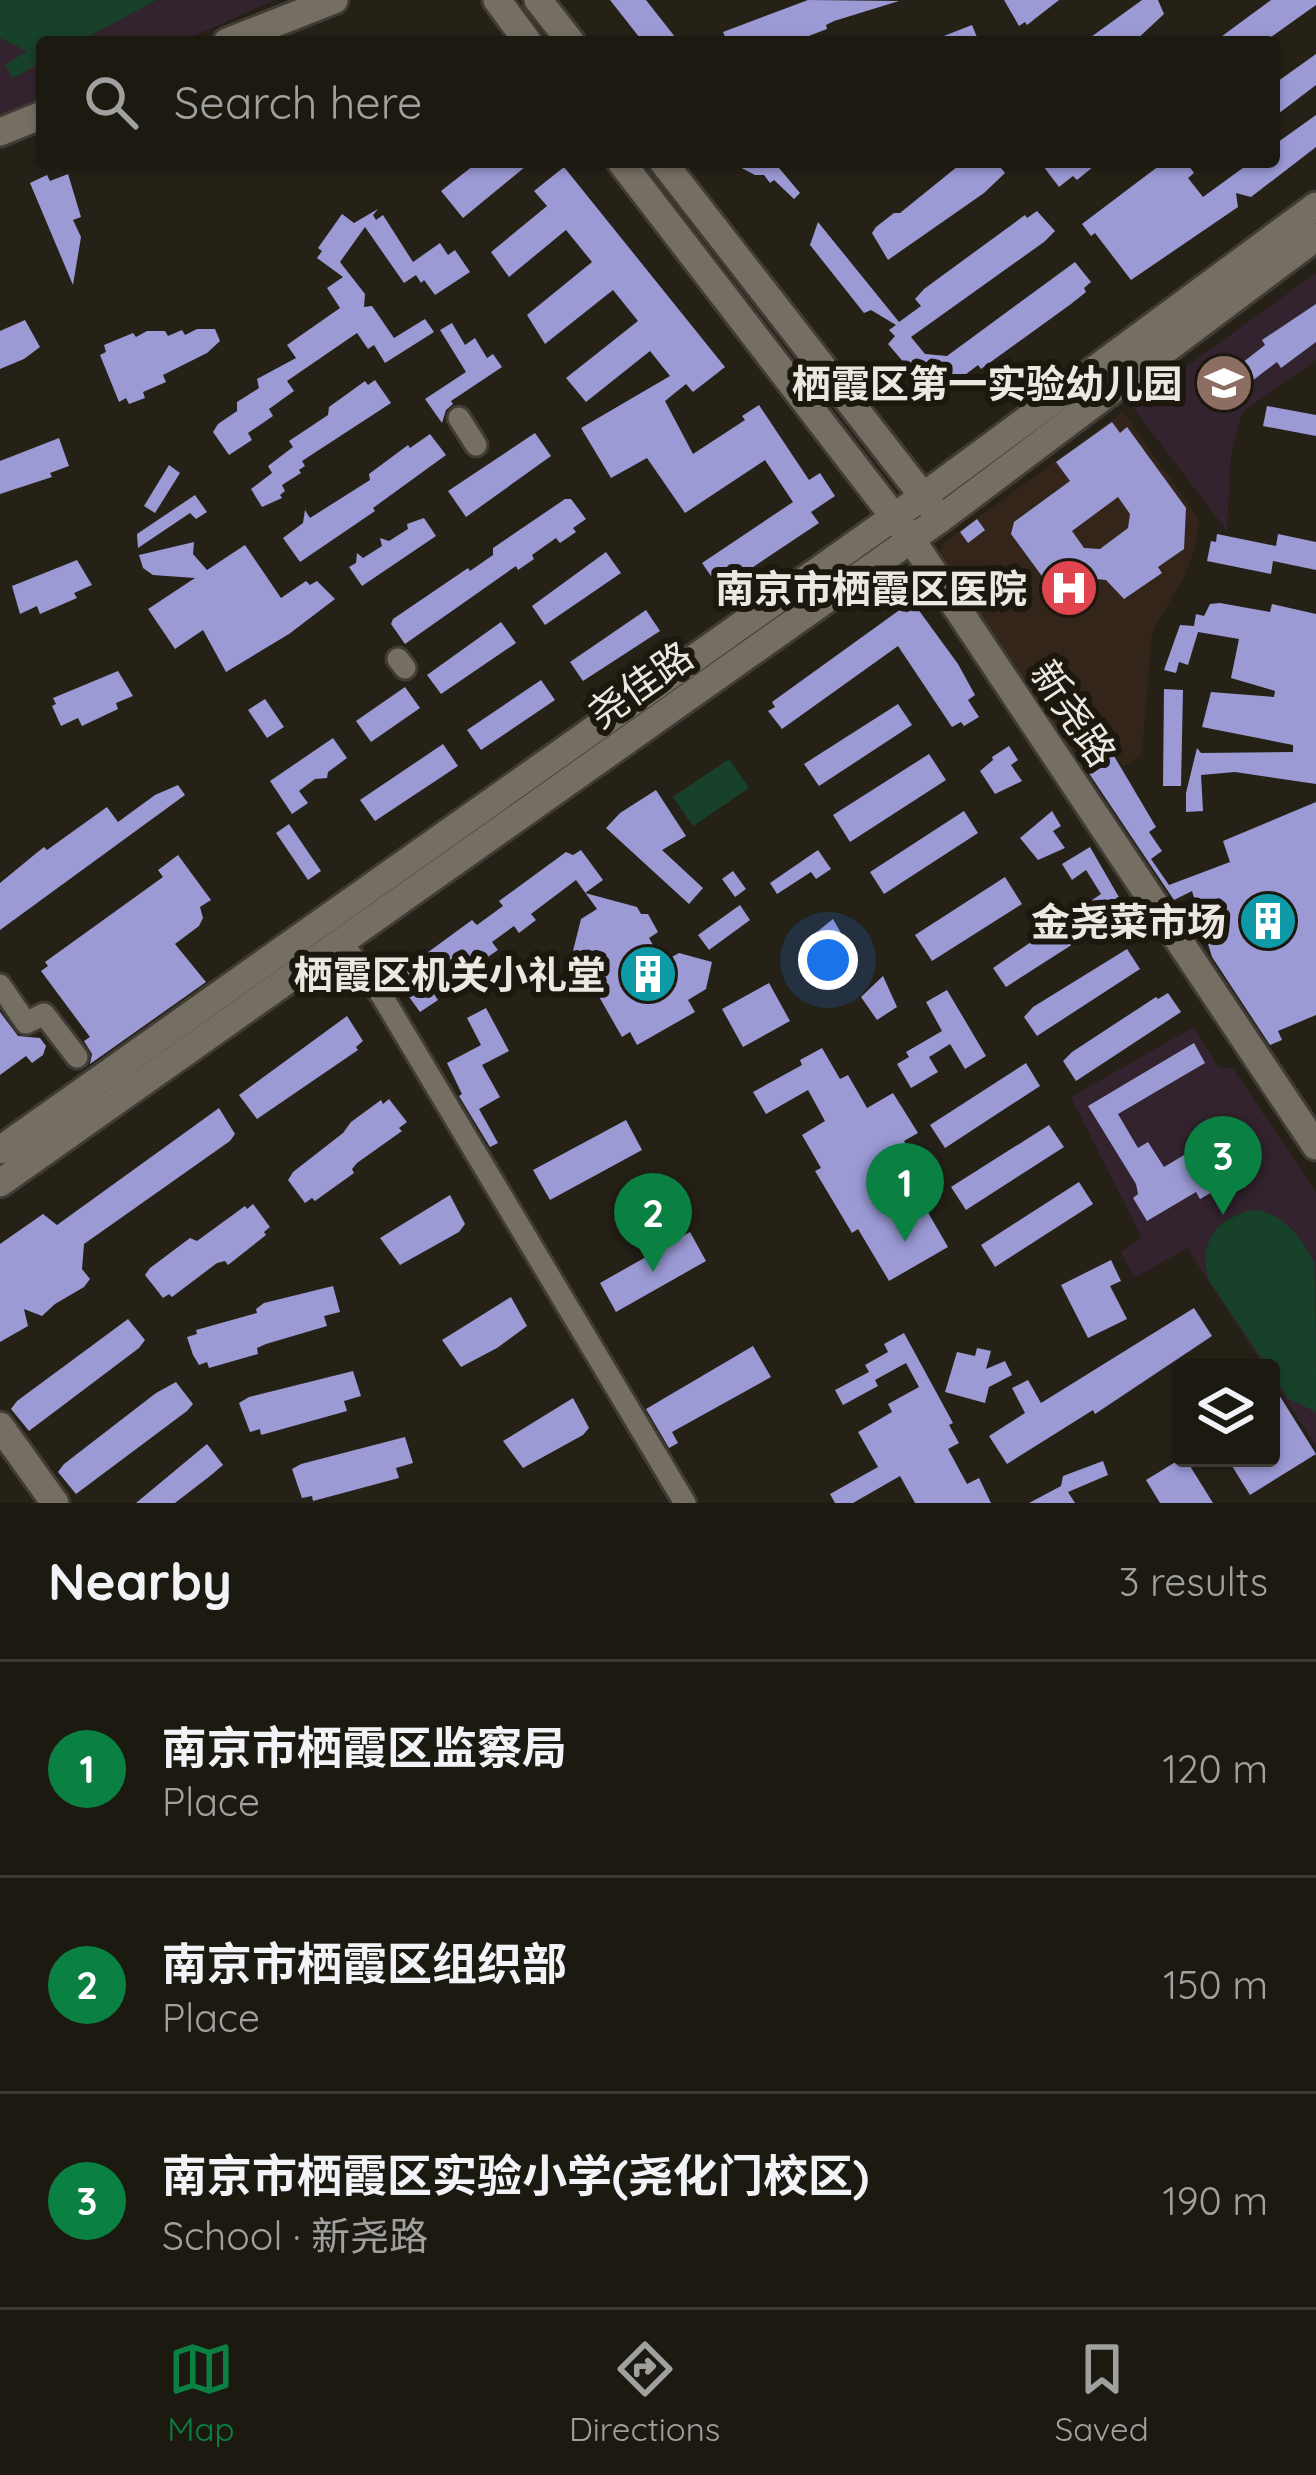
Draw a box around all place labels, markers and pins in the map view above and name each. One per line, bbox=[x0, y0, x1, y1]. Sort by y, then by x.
school or university icon: 栖霞区第一实验幼儿园 bbox=[1193, 352, 1255, 414]
place label: 栖霞区第一实验幼儿园 bbox=[792, 359, 1182, 408]
hospital icon: 南京市栖霞区医院 bbox=[1038, 557, 1100, 619]
place label: 南京市栖霞区医院 bbox=[715, 564, 1027, 613]
building icon: 金尧菜市场 bbox=[1237, 890, 1299, 952]
place label: 金尧菜市场 bbox=[1031, 897, 1226, 946]
building icon: 栖霞区机关小礼堂 bbox=[617, 943, 679, 1005]
place label: 栖霞区机关小礼堂 bbox=[294, 950, 606, 999]
pin: 3 bbox=[1184, 1116, 1262, 1215]
pin: 1 bbox=[866, 1143, 944, 1242]
pin: 2 bbox=[614, 1173, 692, 1272]

